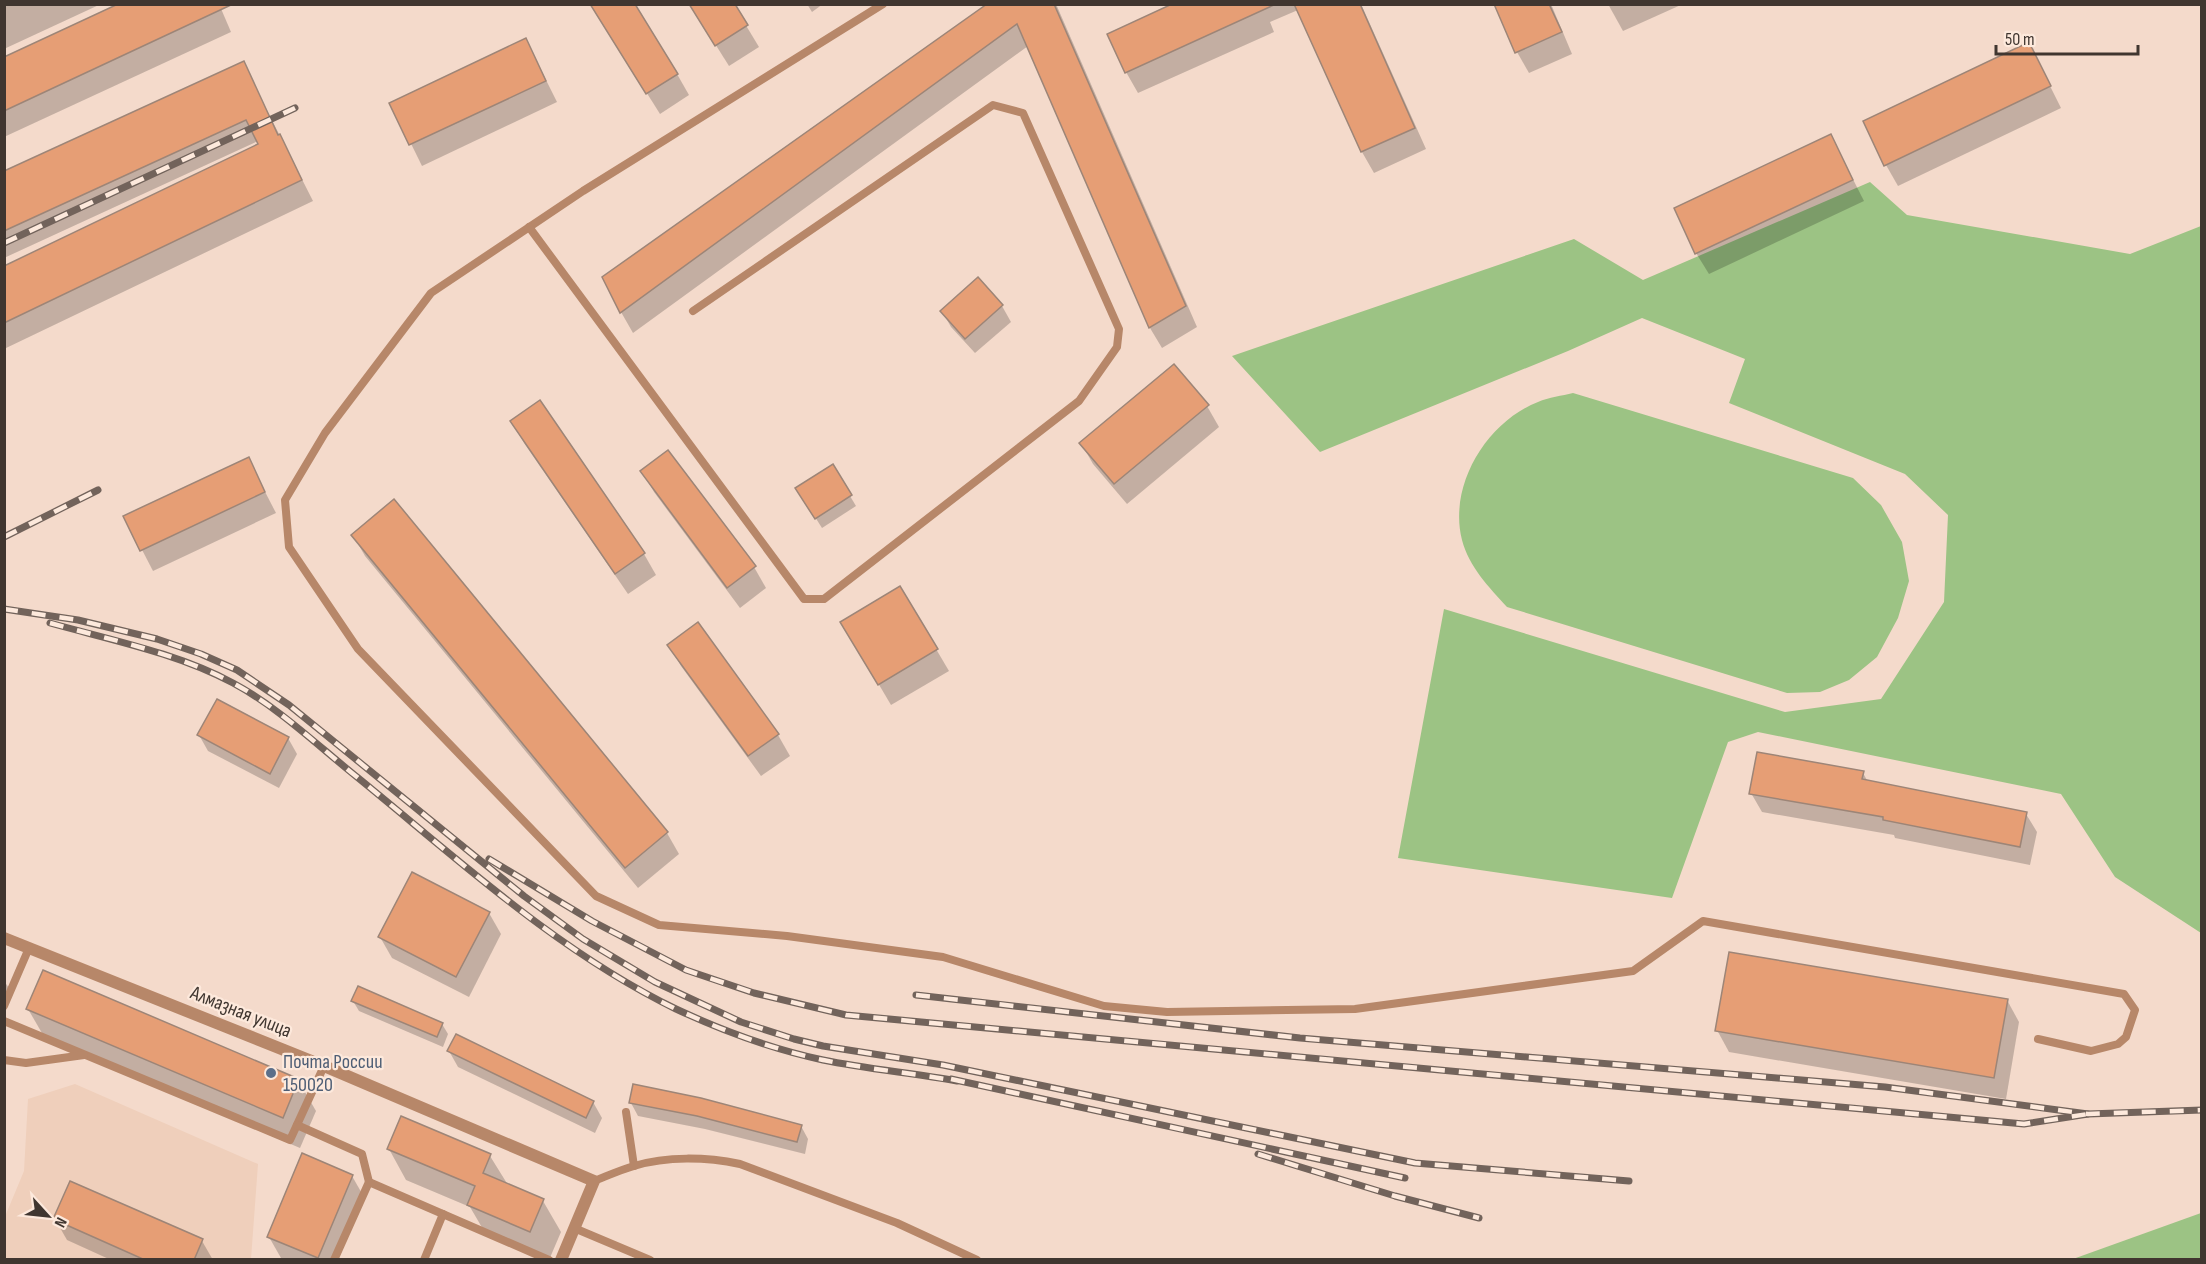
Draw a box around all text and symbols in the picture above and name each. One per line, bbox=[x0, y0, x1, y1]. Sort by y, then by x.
scale bar bbox=[1996, 18, 2138, 56]
text: 50 m bbox=[2005, 29, 2035, 50]
street label: Алмазная улица bbox=[186, 981, 295, 1043]
place label: Почта России 150020 bbox=[283, 1050, 383, 1097]
marker: Почта России 150020 bbox=[264, 1066, 278, 1080]
north arrow bbox=[18, 1186, 78, 1246]
text: N bbox=[50, 1214, 70, 1230]

